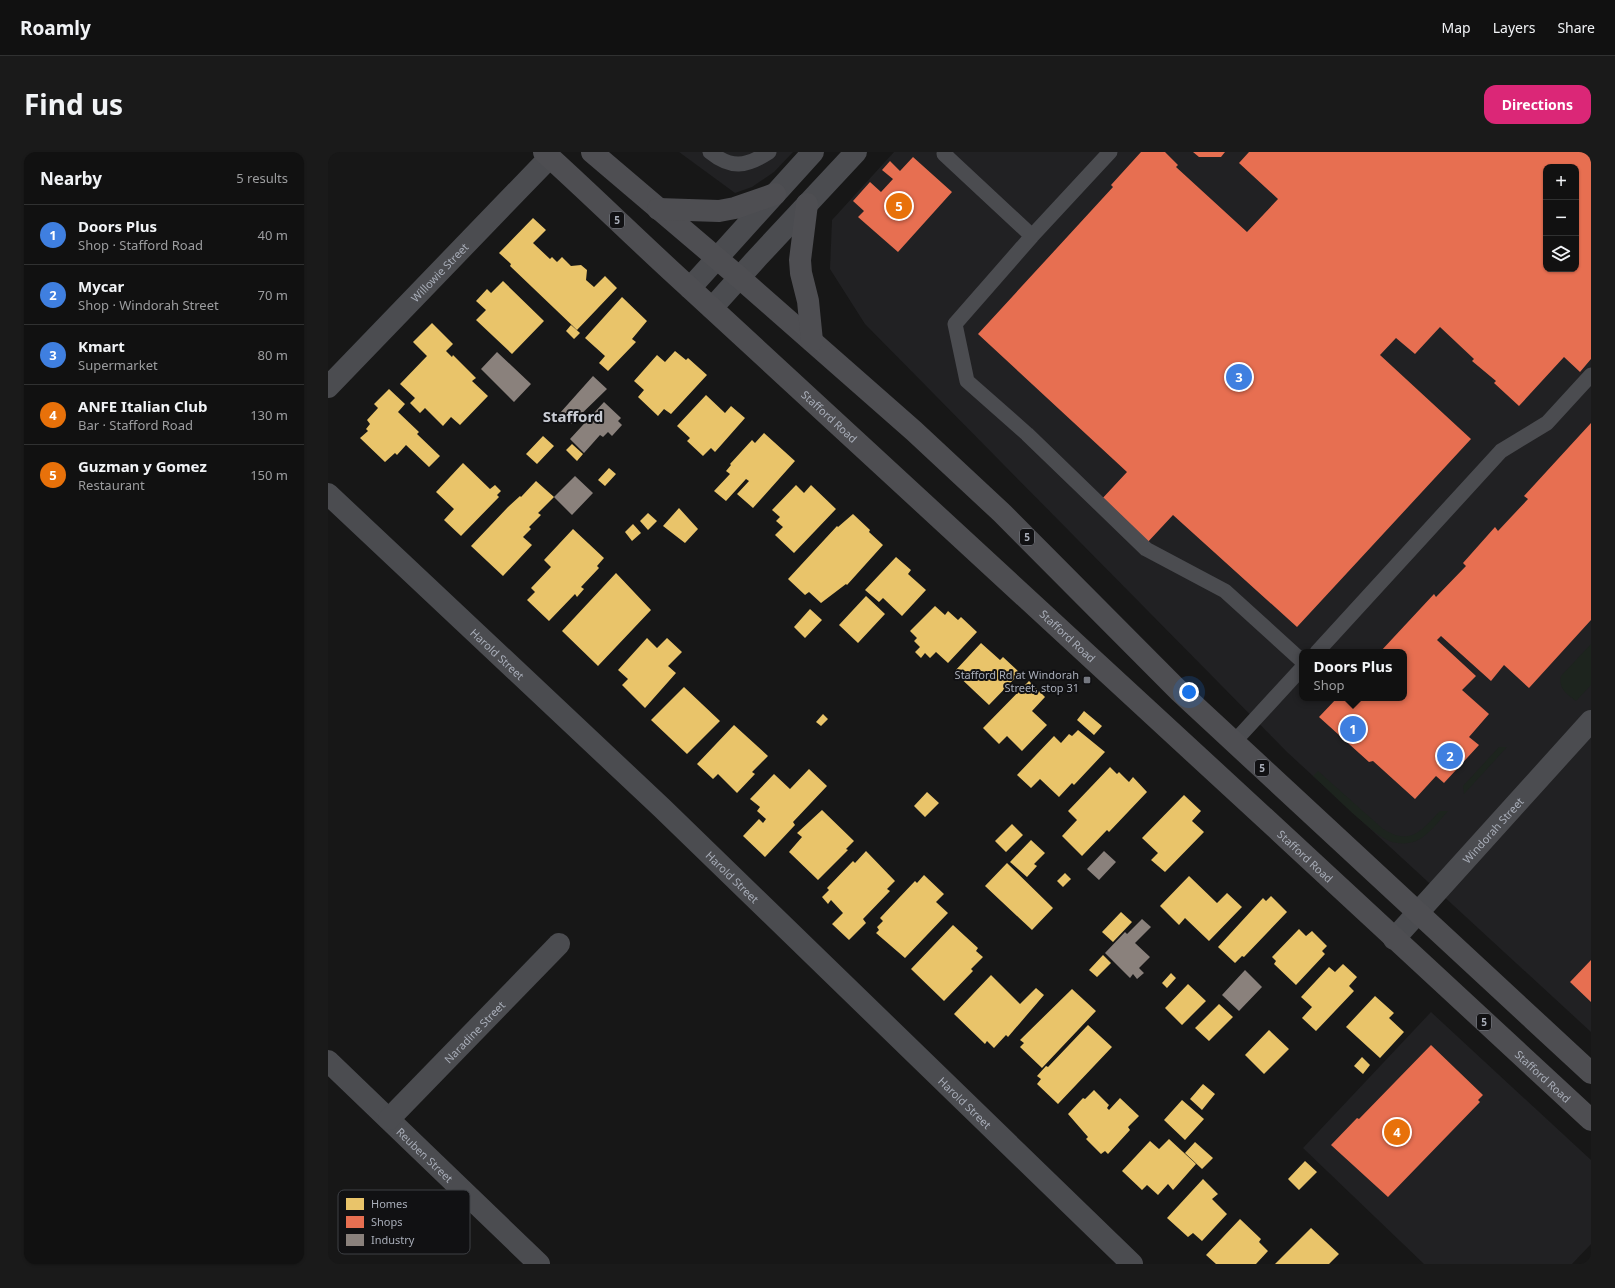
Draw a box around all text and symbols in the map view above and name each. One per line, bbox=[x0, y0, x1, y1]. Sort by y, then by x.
text: Roamly bbox=[20, 15, 91, 41]
text: Map bbox=[1442, 18, 1471, 37]
text: Layers bbox=[1493, 18, 1535, 37]
text: Share bbox=[1557, 18, 1595, 37]
text: Find us bbox=[24, 85, 123, 123]
button: Directions bbox=[1484, 85, 1591, 124]
map controls bbox=[1543, 164, 1579, 272]
button: + bbox=[1543, 164, 1579, 200]
text: Nearby bbox=[40, 167, 102, 190]
text: 5 results bbox=[236, 169, 288, 187]
pin: 5 bbox=[886, 191, 912, 221]
button: − bbox=[1543, 200, 1579, 236]
road number: 5 bbox=[610, 212, 624, 228]
text: Doors Plus bbox=[78, 216, 157, 236]
text: 1 bbox=[49, 226, 57, 244]
text: 40 m bbox=[258, 226, 288, 244]
text: Shop · Stafford Road bbox=[78, 236, 203, 254]
button: layers bbox=[1543, 236, 1579, 272]
street label: Willowie Street bbox=[407, 239, 471, 305]
text: Mycar bbox=[78, 276, 124, 296]
text: 2 bbox=[49, 286, 57, 304]
text: 70 m bbox=[258, 286, 288, 304]
text: Shop · Windorah Street bbox=[78, 296, 219, 314]
text: Kmart bbox=[78, 336, 125, 356]
text: 3 bbox=[49, 346, 57, 364]
text: 80 m bbox=[258, 346, 288, 364]
text: Supermarket bbox=[78, 356, 158, 374]
pin: 3 bbox=[1226, 362, 1252, 392]
street label: Stafford Road bbox=[799, 386, 861, 445]
text: ANFE Italian Club bbox=[78, 396, 207, 416]
text: 4 bbox=[49, 406, 57, 424]
text: 130 m bbox=[250, 406, 288, 424]
district label: Stafford bbox=[543, 406, 603, 426]
text: Bar · Stafford Road bbox=[78, 416, 193, 434]
text: Guzman y Gomez bbox=[78, 456, 207, 476]
text: 5 bbox=[49, 466, 57, 484]
text: 150 m bbox=[250, 466, 288, 484]
text: Restaurant bbox=[78, 476, 145, 494]
road number: 5 bbox=[1020, 529, 1034, 545]
street label: Stafford Road bbox=[1037, 606, 1099, 665]
street label: Harold Street bbox=[468, 625, 528, 683]
popup bbox=[1299, 649, 1407, 701]
text: Doors Plus bbox=[1314, 656, 1392, 676]
place label: Stafford Rd at Windorah Street, stop 31 bbox=[955, 667, 1079, 695]
marker: Stafford Rd at Windorah Street, stop 31 bbox=[1082, 675, 1092, 685]
text: Shop bbox=[1314, 676, 1345, 694]
your location bbox=[1179, 682, 1199, 702]
pin: 1 bbox=[1340, 714, 1366, 744]
pin: 2 bbox=[1437, 741, 1463, 771]
road number: 5 bbox=[1255, 760, 1269, 776]
street label: Windorah Street bbox=[1459, 794, 1526, 866]
street label: Stafford Road bbox=[1275, 826, 1337, 885]
street label: Harold Street bbox=[703, 847, 763, 906]
street label: Naradine Street bbox=[440, 997, 508, 1066]
road number: 5 bbox=[1477, 1014, 1491, 1030]
street label: Stafford Road bbox=[1512, 1046, 1574, 1105]
street label: Harold Street bbox=[935, 1073, 995, 1132]
pin: 4 bbox=[1384, 1117, 1410, 1147]
street label: Reuben Street bbox=[394, 1124, 457, 1185]
legend bbox=[338, 1190, 470, 1254]
text: Homes bbox=[371, 1196, 408, 1211]
text: Shops bbox=[371, 1214, 403, 1229]
text: Industry bbox=[371, 1232, 415, 1247]

